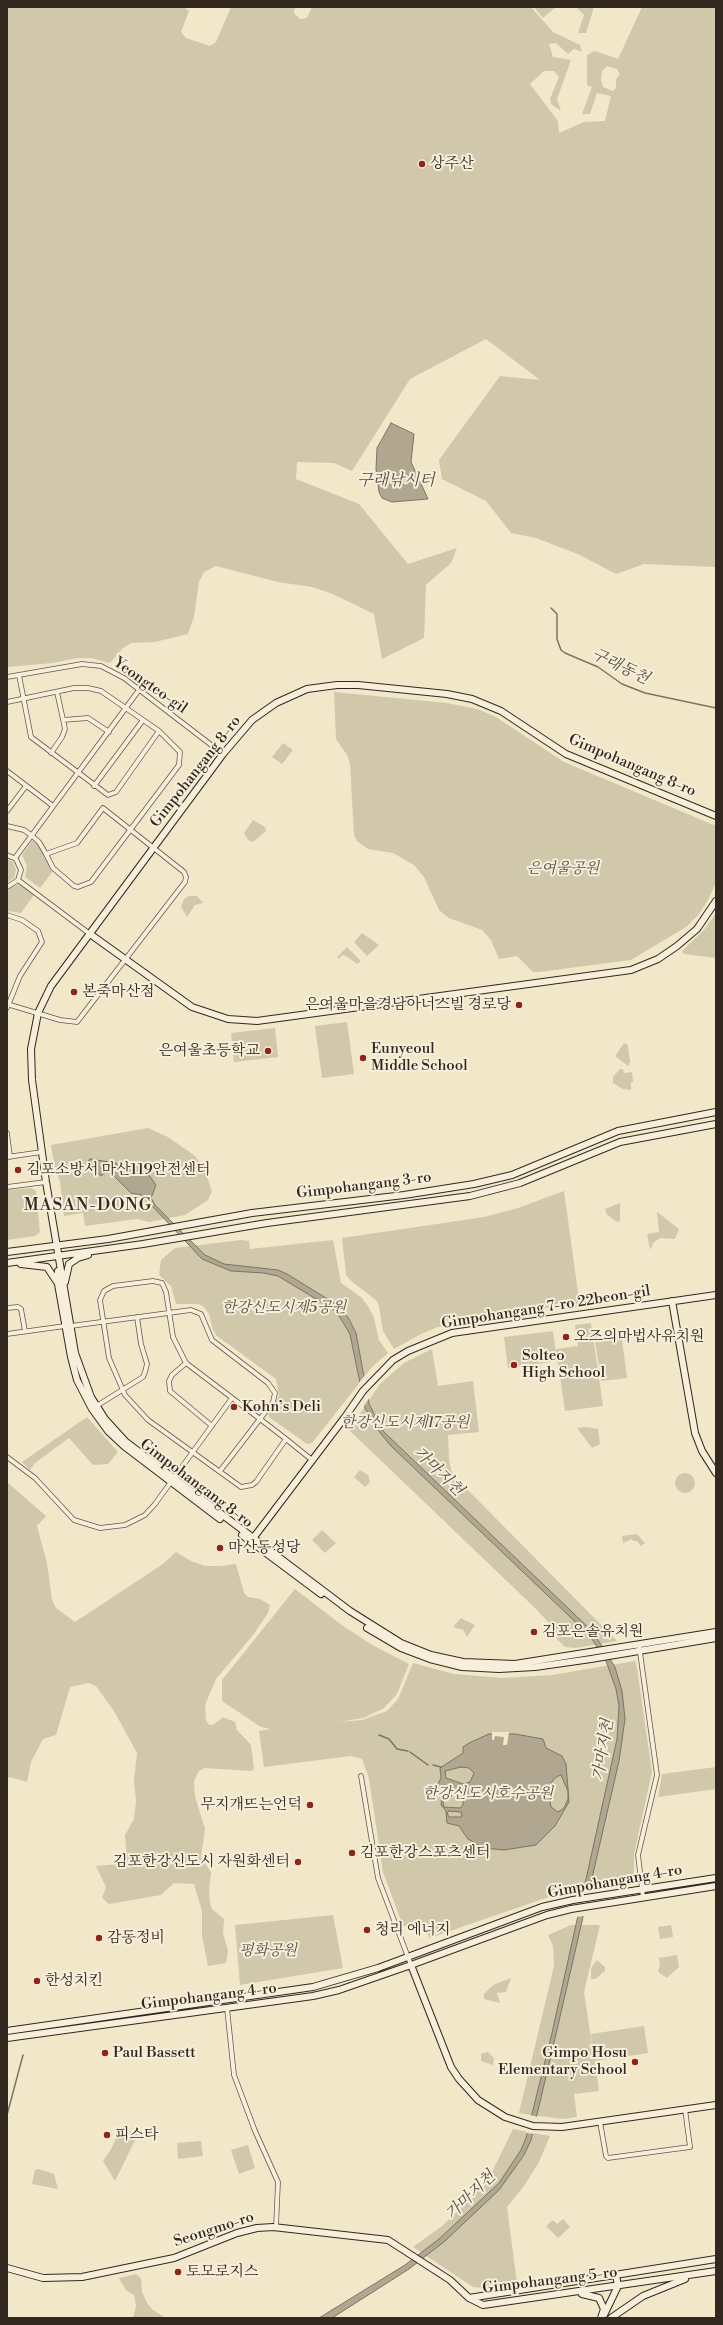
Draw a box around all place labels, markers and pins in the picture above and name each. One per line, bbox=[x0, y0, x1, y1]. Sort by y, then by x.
place label: 상주산 bbox=[430, 155, 473, 173]
marker: 상주산 bbox=[417, 159, 427, 169]
place label: 본죽마산점 bbox=[82, 983, 154, 1001]
marker: 본죽마산점 bbox=[69, 987, 79, 997]
place label: 은여울마을경남아너스빌 경로당 bbox=[305, 996, 511, 1014]
marker: 은여울마을경남아너스빌 경로당 bbox=[514, 1000, 524, 1010]
place label: Eunyeoul Middle School bbox=[371, 1040, 468, 1075]
place label: 은여울초등학교 bbox=[159, 1042, 260, 1060]
marker: 은여울초등학교 bbox=[263, 1046, 273, 1056]
marker: Eunyeoul Middle School bbox=[358, 1053, 368, 1063]
place label: 김포소방서 마산119안전센터 bbox=[26, 1161, 210, 1179]
marker: 김포소방서 마산119안전센터 bbox=[13, 1165, 23, 1175]
place label: 오즈의마법사유치원 bbox=[574, 1328, 704, 1346]
marker: 오즈의마법사유치원 bbox=[561, 1332, 571, 1342]
place label: Solteo High School bbox=[522, 1347, 605, 1382]
marker: Solteo High School bbox=[509, 1360, 519, 1370]
place label: Kohn’s Deli bbox=[242, 1398, 321, 1416]
marker: Kohn’s Deli bbox=[229, 1402, 239, 1412]
place label: 마산동성당 bbox=[228, 1539, 300, 1557]
marker: 마산동성당 bbox=[215, 1543, 225, 1553]
place label: 김포은솔유치원 bbox=[542, 1623, 643, 1641]
marker: 김포은솔유치원 bbox=[529, 1627, 539, 1637]
place label: 무지개뜨는언덕 bbox=[201, 1796, 302, 1814]
marker: 무지개뜨는언덕 bbox=[305, 1800, 315, 1810]
place label: 김포한강스포츠센터 bbox=[360, 1844, 490, 1862]
marker: 김포한강스포츠센터 bbox=[347, 1848, 357, 1858]
place label: 김포한강신도시 자원화센터 bbox=[113, 1853, 290, 1871]
marker: 김포한강신도시 자원화센터 bbox=[293, 1857, 303, 1867]
place label: 청리 에너지 bbox=[375, 1921, 451, 1939]
marker: 청리 에너지 bbox=[362, 1925, 372, 1935]
place label: 감동정비 bbox=[107, 1929, 165, 1947]
marker: 감동정비 bbox=[94, 1933, 104, 1943]
place label: 한성치킨 bbox=[45, 1972, 103, 1990]
marker: 한성치킨 bbox=[32, 1976, 42, 1986]
place label: Paul Bassett bbox=[113, 2044, 196, 2062]
place label: Gimpo Hosu Elementary School bbox=[498, 2044, 627, 2079]
marker: Paul Bassett bbox=[100, 2048, 110, 2058]
marker: Gimpo Hosu Elementary School bbox=[630, 2057, 640, 2067]
place label: 피스타 bbox=[115, 2126, 158, 2144]
marker: 피스타 bbox=[102, 2130, 112, 2140]
place label: 토모로지스 bbox=[186, 2263, 258, 2281]
marker: 토모로지스 bbox=[173, 2267, 183, 2277]

